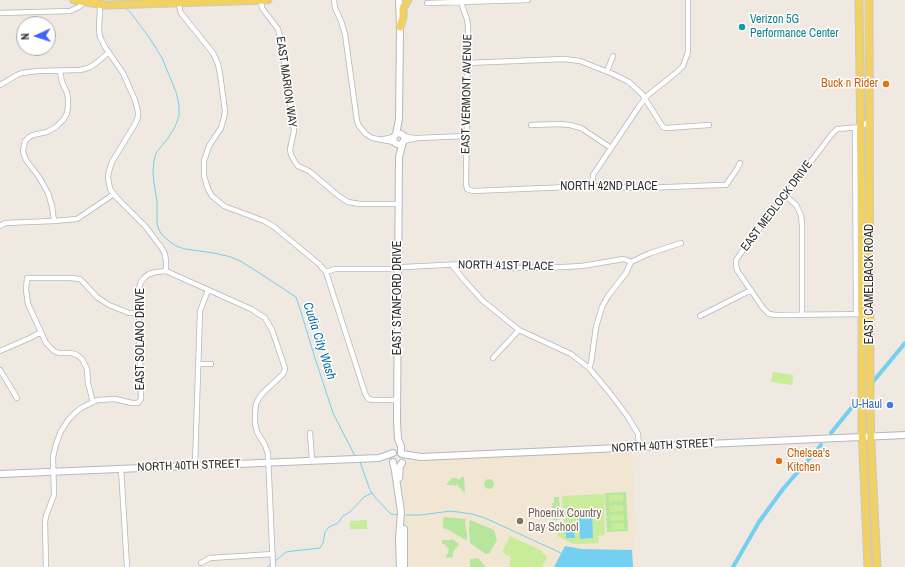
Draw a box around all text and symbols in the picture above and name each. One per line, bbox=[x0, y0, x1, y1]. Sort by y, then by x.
place label: Verizon 5G Performance Center bbox=[750, 13, 839, 41]
north arrow bbox=[16, 16, 56, 56]
marker: Verizon 5G Performance Center bbox=[737, 22, 747, 32]
text: N bbox=[18, 33, 32, 40]
street label: EAST VERMONT AVENUE bbox=[459, 34, 475, 154]
street label: EAST MARION WAY bbox=[272, 36, 300, 128]
place label: Buck n Rider bbox=[821, 77, 878, 91]
marker: Buck n Rider bbox=[881, 79, 891, 89]
street label: EAST MEDLOCK DRIVE bbox=[738, 158, 816, 254]
street label: NORTH 42ND PLACE bbox=[560, 180, 658, 194]
street label: EAST CAMELBACK ROAD bbox=[863, 224, 877, 344]
street label: EAST STANFORD DRIVE bbox=[391, 241, 405, 355]
street label: NORTH 41ST PLACE bbox=[458, 258, 554, 274]
street label: EAST SOLANO DRIVE bbox=[134, 288, 148, 390]
water label: Cudia City Wash bbox=[299, 300, 339, 382]
place label: U-Haul bbox=[851, 398, 882, 412]
marker: U-Haul bbox=[885, 400, 895, 410]
street label: NORTH 40TH STREET bbox=[611, 436, 715, 456]
place label: Chelsea's Kitchen bbox=[787, 447, 830, 475]
marker: Chelsea's Kitchen bbox=[774, 456, 784, 466]
street label: NORTH 40TH STREET bbox=[137, 457, 241, 475]
place label: Phoenix Country Day School bbox=[528, 507, 601, 535]
marker: Phoenix Country Day School bbox=[515, 516, 525, 526]

